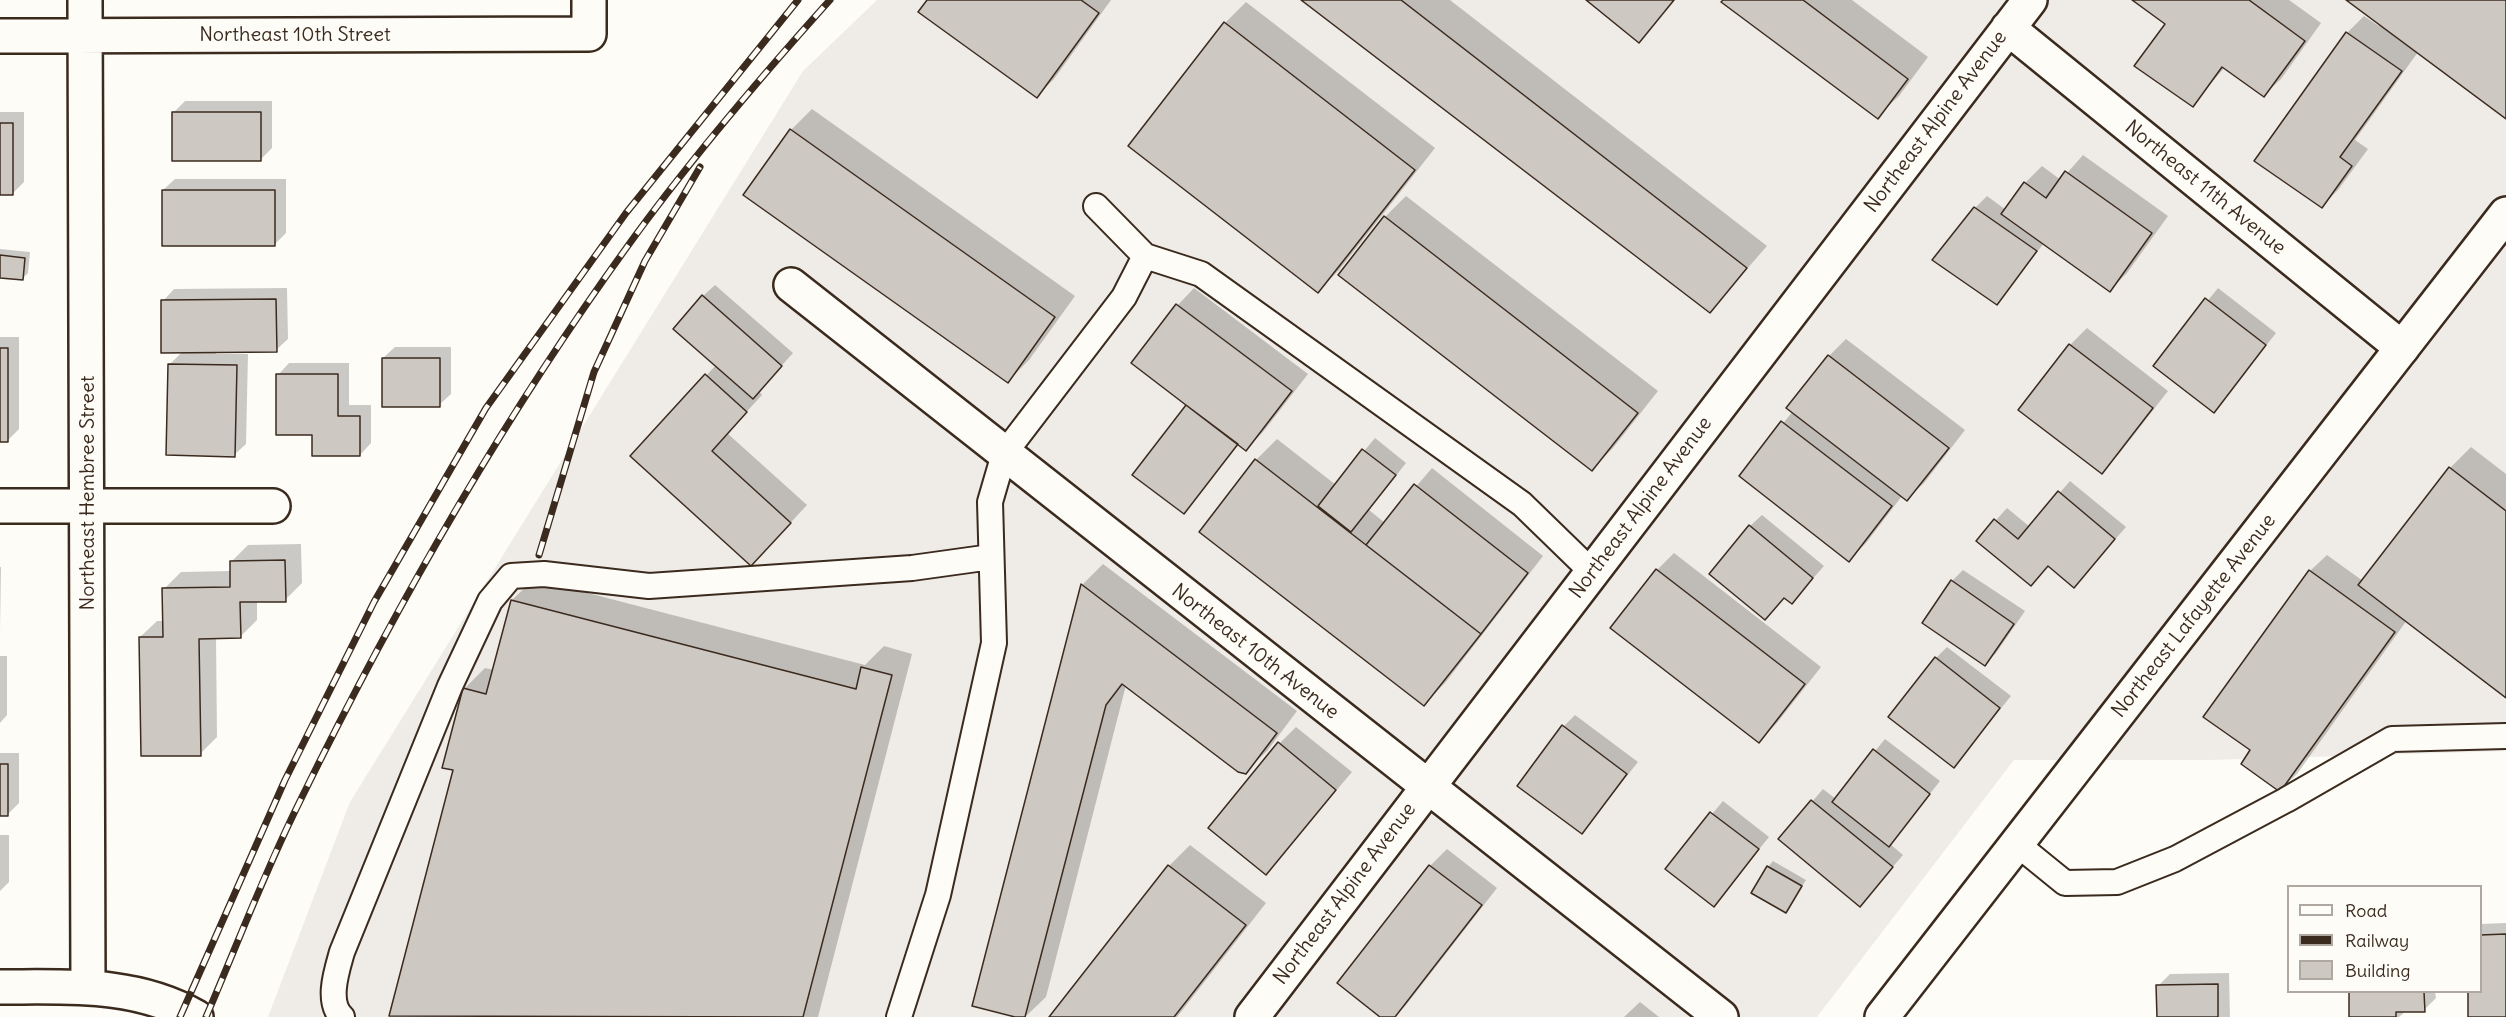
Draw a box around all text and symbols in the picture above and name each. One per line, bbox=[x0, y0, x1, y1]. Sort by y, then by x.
street label: Northeast 10th Street bbox=[199, 23, 391, 47]
street label: Northeast Alpine Avenue bbox=[1860, 26, 2012, 218]
street label: Northeast 11th Avenue bbox=[2120, 116, 2290, 260]
street label: Northeast Hembree Street bbox=[76, 376, 100, 610]
street label: Northeast Alpine Avenue bbox=[1565, 412, 1717, 604]
street label: Northeast Lafayette Avenue bbox=[2107, 509, 2281, 723]
street label: Northeast 10th Avenue bbox=[1167, 579, 1343, 725]
street label: Northeast Alpine Avenue bbox=[1269, 798, 1421, 990]
legend bbox=[2287, 885, 2482, 993]
text: Road bbox=[2345, 899, 2387, 922]
text: Railway bbox=[2345, 929, 2409, 952]
text: Building bbox=[2345, 959, 2410, 982]

